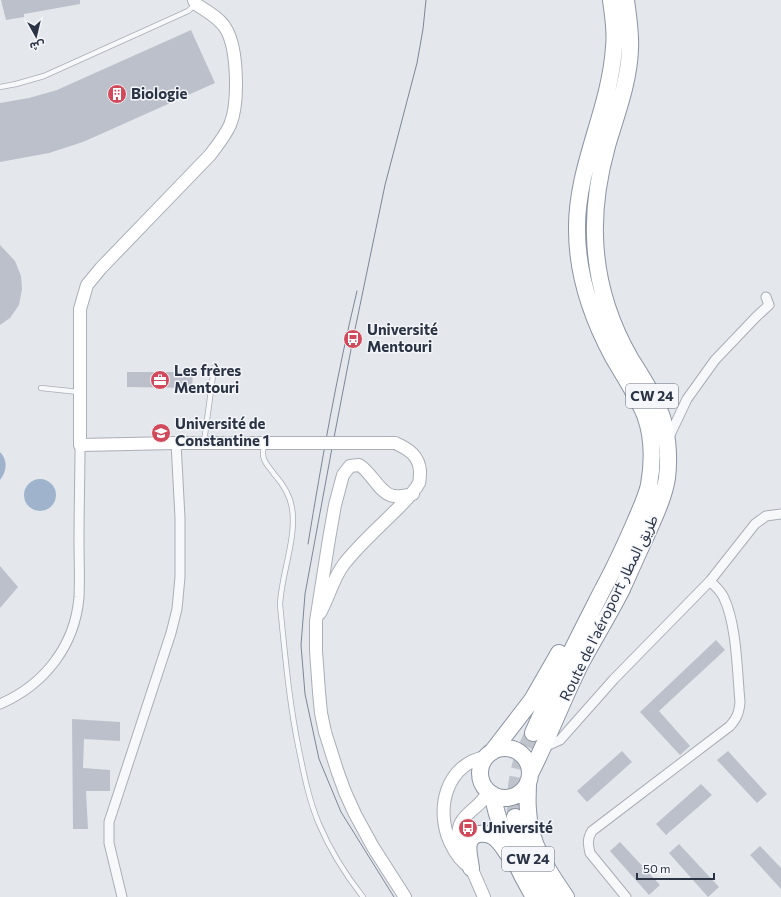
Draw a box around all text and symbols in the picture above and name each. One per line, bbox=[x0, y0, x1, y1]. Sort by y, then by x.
north arrow bbox=[16, 16, 56, 56]
text: ش bbox=[29, 38, 46, 54]
building icon: Biologie bbox=[106, 83, 128, 105]
place label: Biologie bbox=[131, 84, 188, 102]
place label: Université Mentouri bbox=[367, 320, 438, 355]
bus stop icon: Université Mentouri bbox=[342, 328, 364, 350]
place label: Les frères Mentouri bbox=[174, 361, 241, 396]
office icon: Les frères Mentouri bbox=[149, 369, 171, 391]
road number: CW 24 bbox=[626, 384, 678, 408]
place label: Université de Constantine 1 bbox=[175, 414, 269, 449]
school or university icon: Université de Constantine 1 bbox=[150, 422, 172, 444]
street label: Route de l'aéroport طريق المطار bbox=[555, 511, 663, 705]
bus stop icon: Université bbox=[457, 817, 479, 839]
place label: Université bbox=[482, 818, 553, 836]
road number: CW 24 bbox=[502, 847, 554, 871]
scale bar bbox=[637, 855, 714, 881]
text: 50 m bbox=[643, 861, 671, 875]

